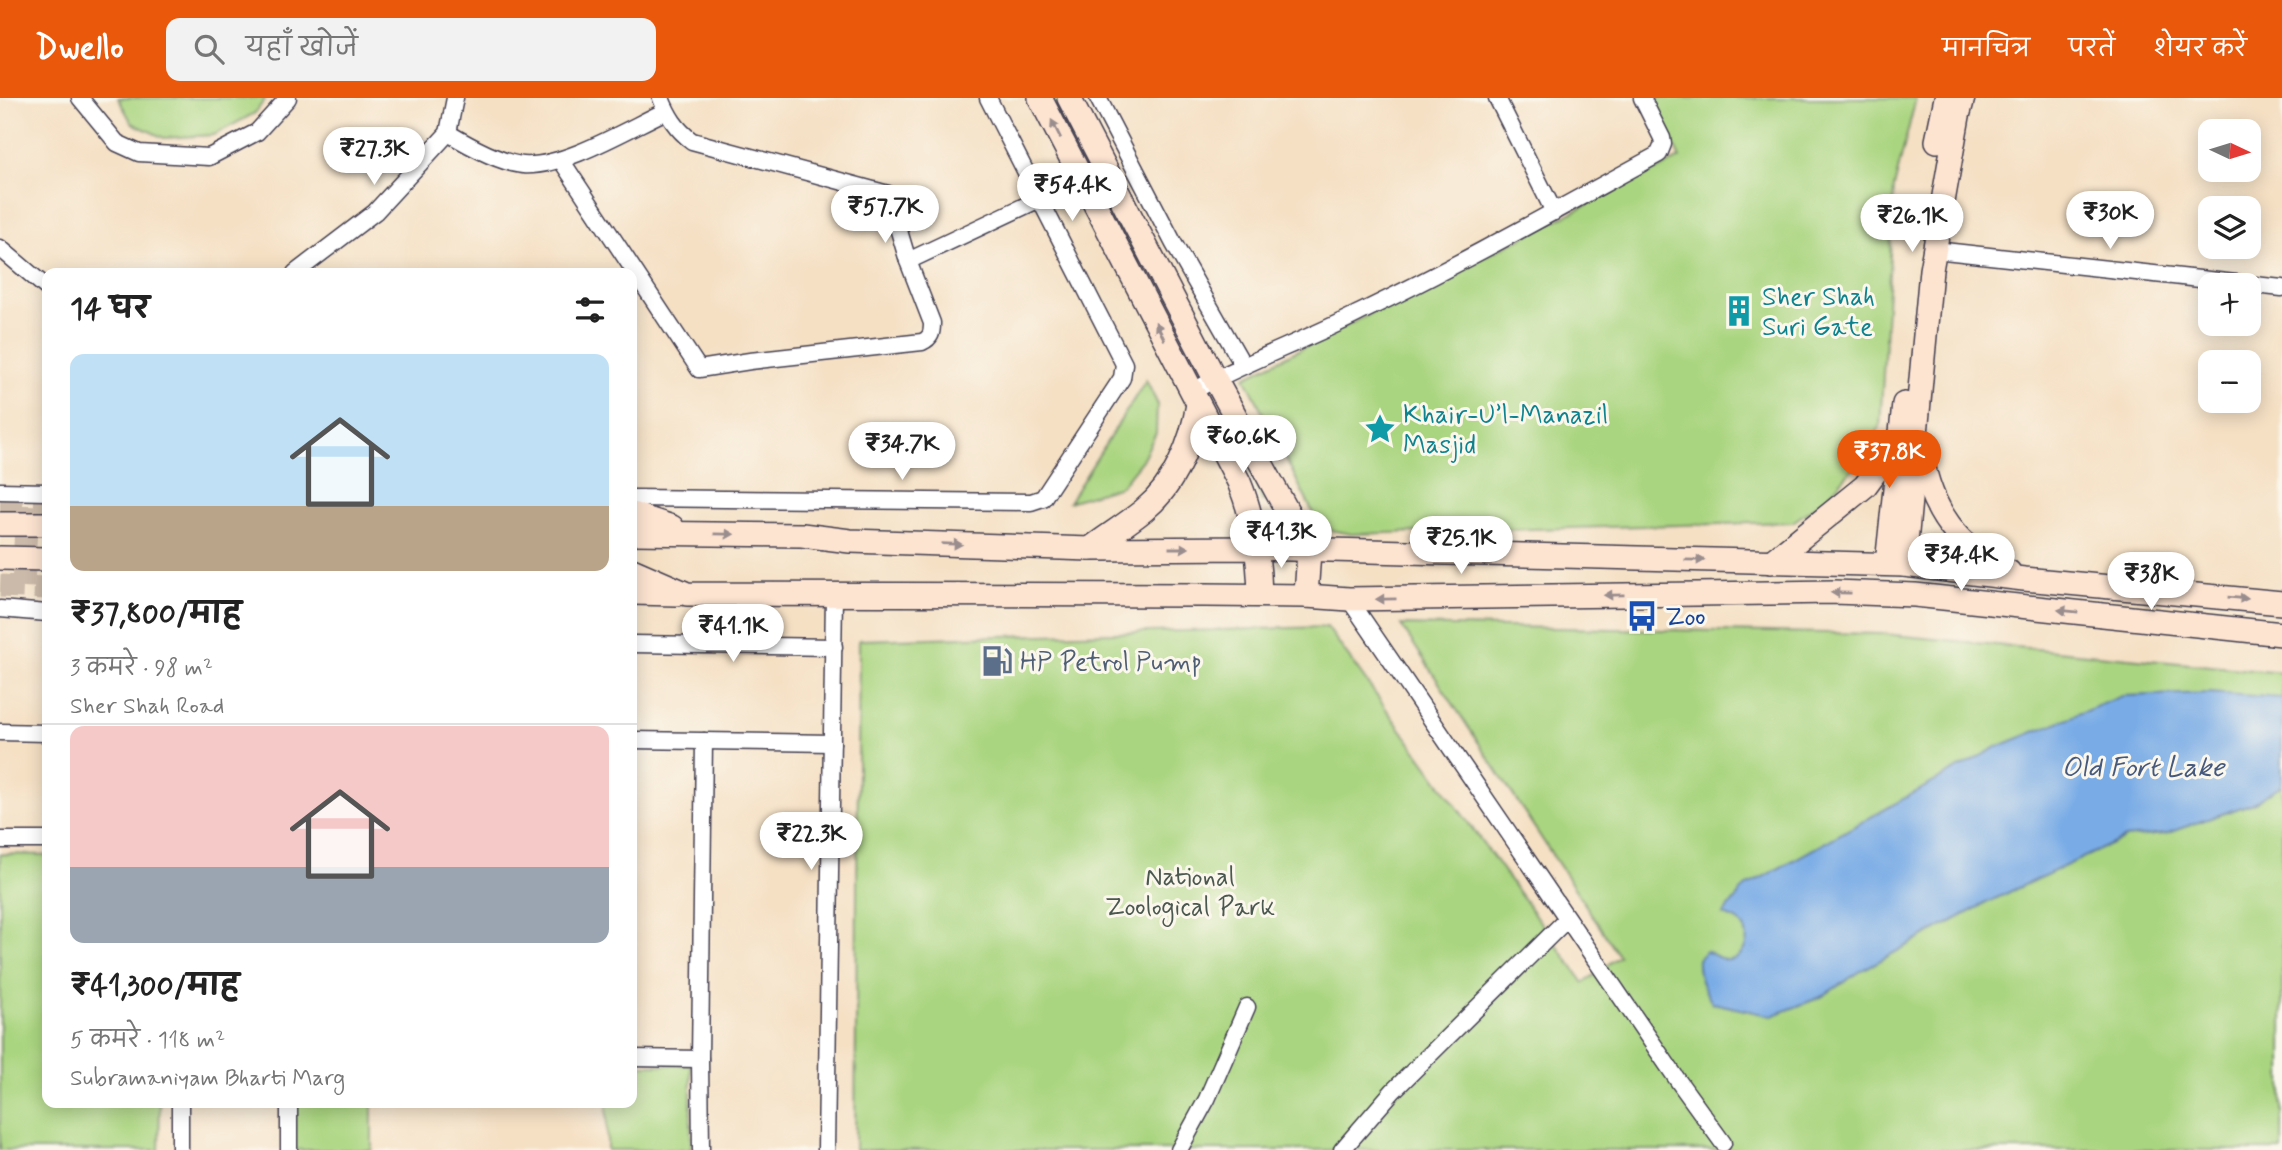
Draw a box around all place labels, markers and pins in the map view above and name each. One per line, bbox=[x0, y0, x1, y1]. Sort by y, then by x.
pin: ₹27.3K bbox=[317, 127, 431, 187]
pin: ₹54.4K bbox=[1015, 164, 1129, 223]
pin: ₹57.7K bbox=[828, 186, 942, 245]
pin: ₹30K bbox=[2069, 192, 2151, 251]
pin: ₹26.1K bbox=[1855, 194, 1969, 254]
place label: Sher Shah Suri Gate bbox=[1762, 281, 1875, 345]
building icon: Sher Shah Suri Gate bbox=[1722, 294, 1756, 328]
place label: Khair-U’l-Manazil Masjid bbox=[1403, 399, 1608, 463]
place icon: Khair-U’l-Manazil Masjid bbox=[1363, 412, 1397, 446]
pin: ₹60.6K bbox=[1186, 416, 1300, 475]
pin: ₹34.7K bbox=[845, 422, 959, 482]
pin: ₹37.8K bbox=[1832, 430, 1946, 490]
pin: ₹41.3K bbox=[1224, 510, 1338, 570]
pin: ₹25.1K bbox=[1404, 517, 1518, 576]
pin: ₹34.4K bbox=[1904, 533, 2018, 593]
pin: ₹38K bbox=[2110, 552, 2192, 612]
bus stop icon: Zoo bbox=[1625, 599, 1659, 633]
place label: Zoo bbox=[1665, 601, 1706, 635]
pin: ₹41.1K bbox=[676, 604, 790, 664]
fuel station icon: HP Petrol Pump bbox=[980, 644, 1014, 678]
place label: HP Petrol Pump bbox=[1020, 646, 1202, 680]
pin: ₹22.3K bbox=[754, 812, 868, 872]

